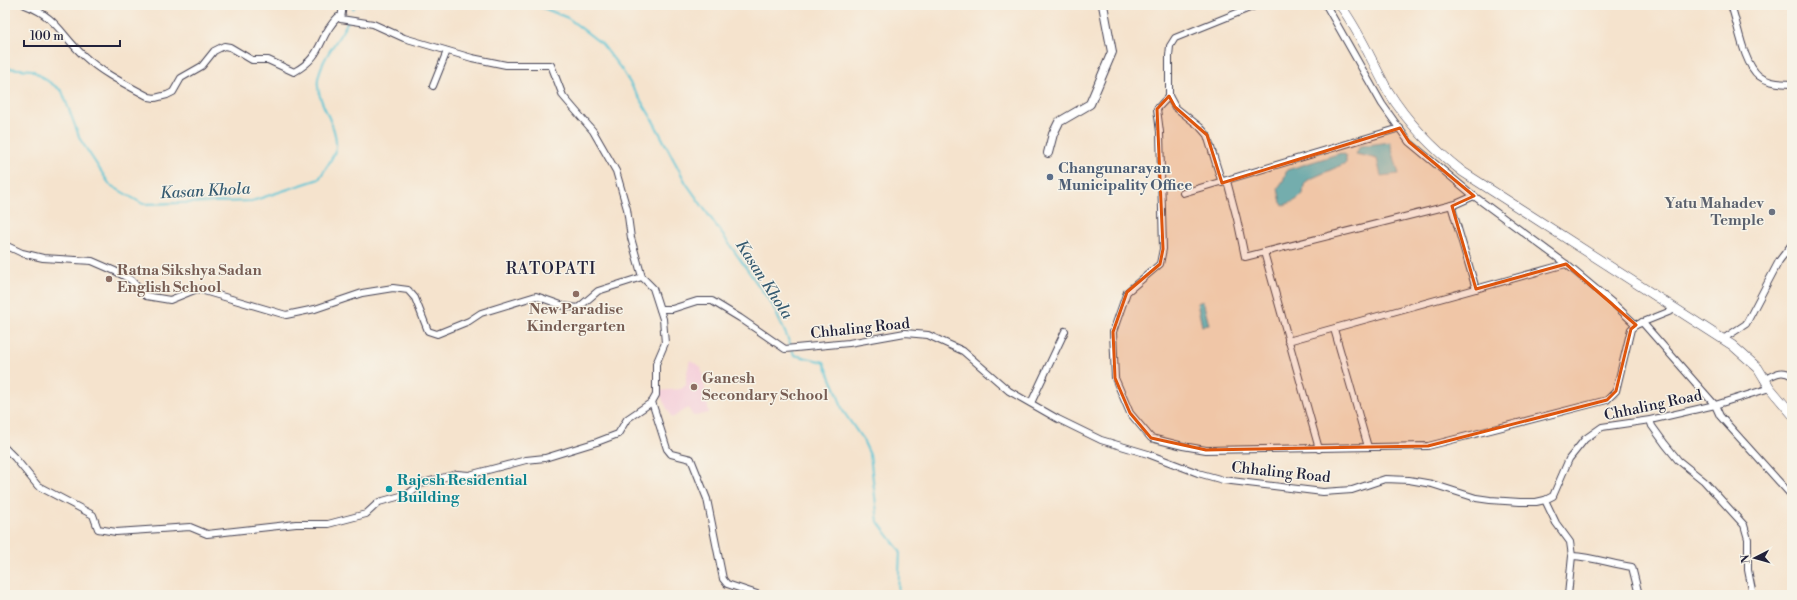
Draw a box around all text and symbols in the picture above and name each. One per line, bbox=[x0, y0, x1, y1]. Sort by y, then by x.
scale bar bbox=[24, 22, 120, 48]
text: 100 m bbox=[30, 29, 64, 44]
place label: Changunarayan Municipality Office bbox=[1058, 159, 1192, 195]
marker: Changunarayan Municipality Office bbox=[1045, 172, 1055, 182]
water label: Kasan Khola bbox=[159, 179, 251, 203]
place label: Yatu Mahadev Temple bbox=[1664, 194, 1765, 230]
marker: Yatu Mahadev Temple bbox=[1767, 207, 1777, 217]
water label: Kasan Khola bbox=[731, 236, 797, 323]
district label: RATOPATI bbox=[506, 259, 596, 279]
place label: Ratna Sikshya Sadan English School bbox=[117, 261, 262, 297]
marker: Ratna Sikshya Sadan English School bbox=[104, 274, 114, 284]
marker: New Paradise Kindergarten bbox=[571, 289, 581, 299]
place label: New Paradise Kindergarten bbox=[527, 300, 626, 336]
street label: Chhaling Road bbox=[809, 314, 911, 343]
place label: Ganesh Secondary School bbox=[702, 369, 828, 405]
marker: Ganesh Secondary School bbox=[689, 382, 699, 392]
street label: Chhaling Road bbox=[1602, 386, 1704, 425]
street label: Chhaling Road bbox=[1230, 458, 1332, 487]
place label: Rajesh Residential Building bbox=[397, 471, 528, 507]
marker: Rajesh Residential Building bbox=[384, 484, 394, 494]
north arrow bbox=[1735, 538, 1775, 578]
text: N bbox=[1739, 554, 1753, 564]

